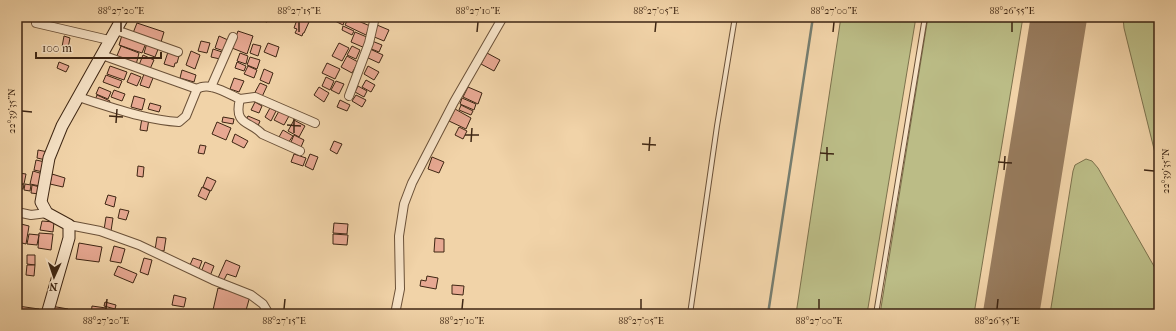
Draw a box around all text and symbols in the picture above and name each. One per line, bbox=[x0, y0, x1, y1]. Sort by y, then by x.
text: 88°27'20"E bbox=[98, 5, 144, 17]
text: 88°27'15"E bbox=[277, 5, 321, 17]
text: 88°27'10"E bbox=[456, 5, 500, 17]
text: 88°27'05"E bbox=[633, 5, 679, 17]
text: 88°27'00"E bbox=[811, 5, 857, 17]
text: 88°26'55"E bbox=[990, 5, 1034, 17]
scale bar bbox=[36, 34, 161, 60]
text: 100 m bbox=[42, 41, 72, 55]
text: 22°39'35"N bbox=[6, 88, 18, 134]
text: 22°39'35"N bbox=[1160, 148, 1172, 194]
north arrow bbox=[34, 257, 74, 297]
text: N bbox=[48, 280, 58, 293]
text: 88°27'20"E bbox=[83, 315, 129, 327]
text: 88°27'15"E bbox=[262, 315, 306, 327]
text: 88°27'10"E bbox=[440, 315, 484, 327]
text: 88°27'05"E bbox=[618, 315, 664, 327]
text: 88°27'00"E bbox=[796, 315, 842, 327]
text: 88°26'55"E bbox=[975, 315, 1019, 327]

